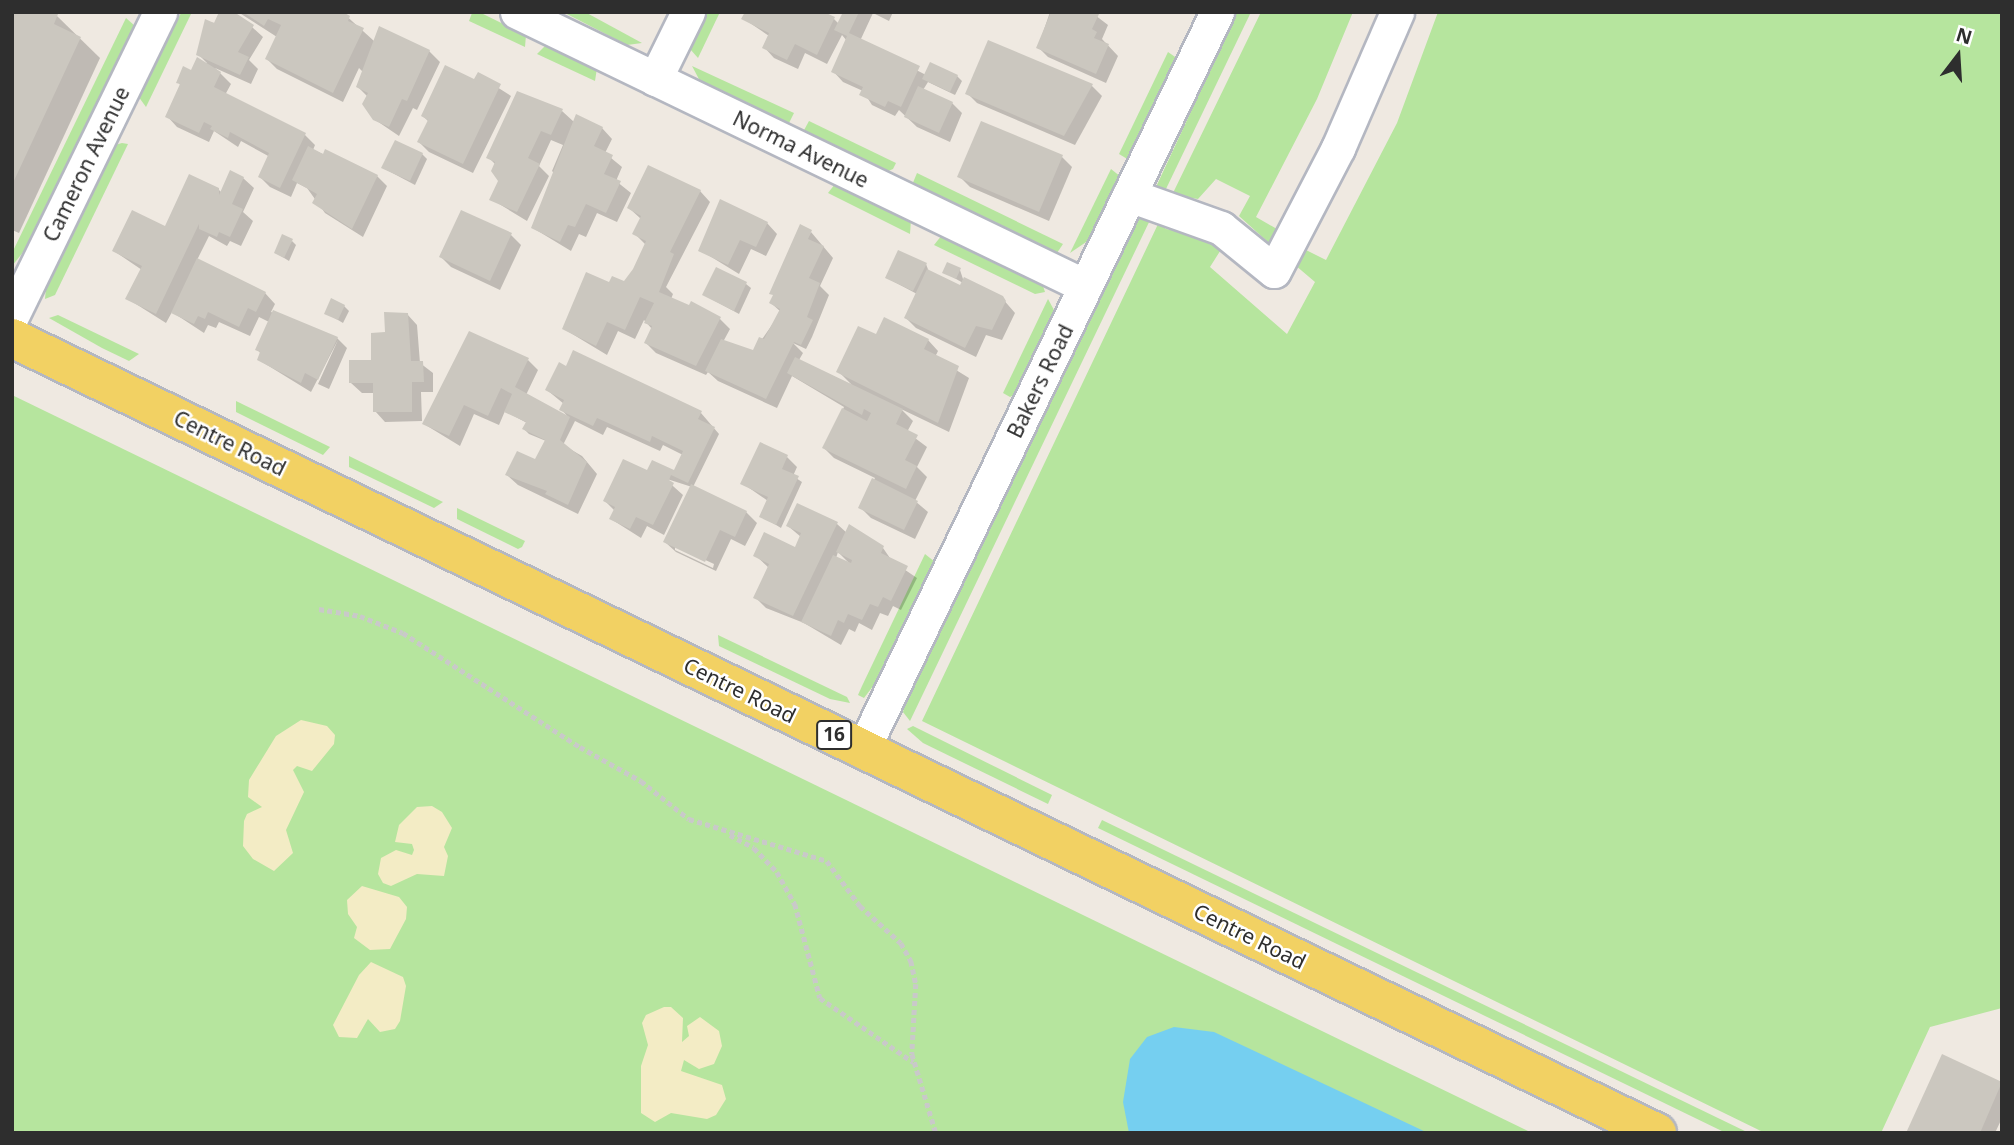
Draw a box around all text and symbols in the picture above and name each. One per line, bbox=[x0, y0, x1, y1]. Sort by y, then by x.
north arrow bbox=[1923, 21, 1993, 91]
text: N bbox=[1953, 21, 1975, 51]
street label: Cameron Avenue bbox=[37, 82, 135, 246]
street label: Norma Avenue bbox=[729, 105, 873, 193]
street label: Bakers Road bbox=[1002, 320, 1078, 442]
street label: Centre Road bbox=[170, 405, 290, 481]
street label: Centre Road bbox=[680, 652, 800, 728]
road number: 16 bbox=[815, 720, 853, 750]
street label: Centre Road bbox=[1190, 898, 1310, 974]

